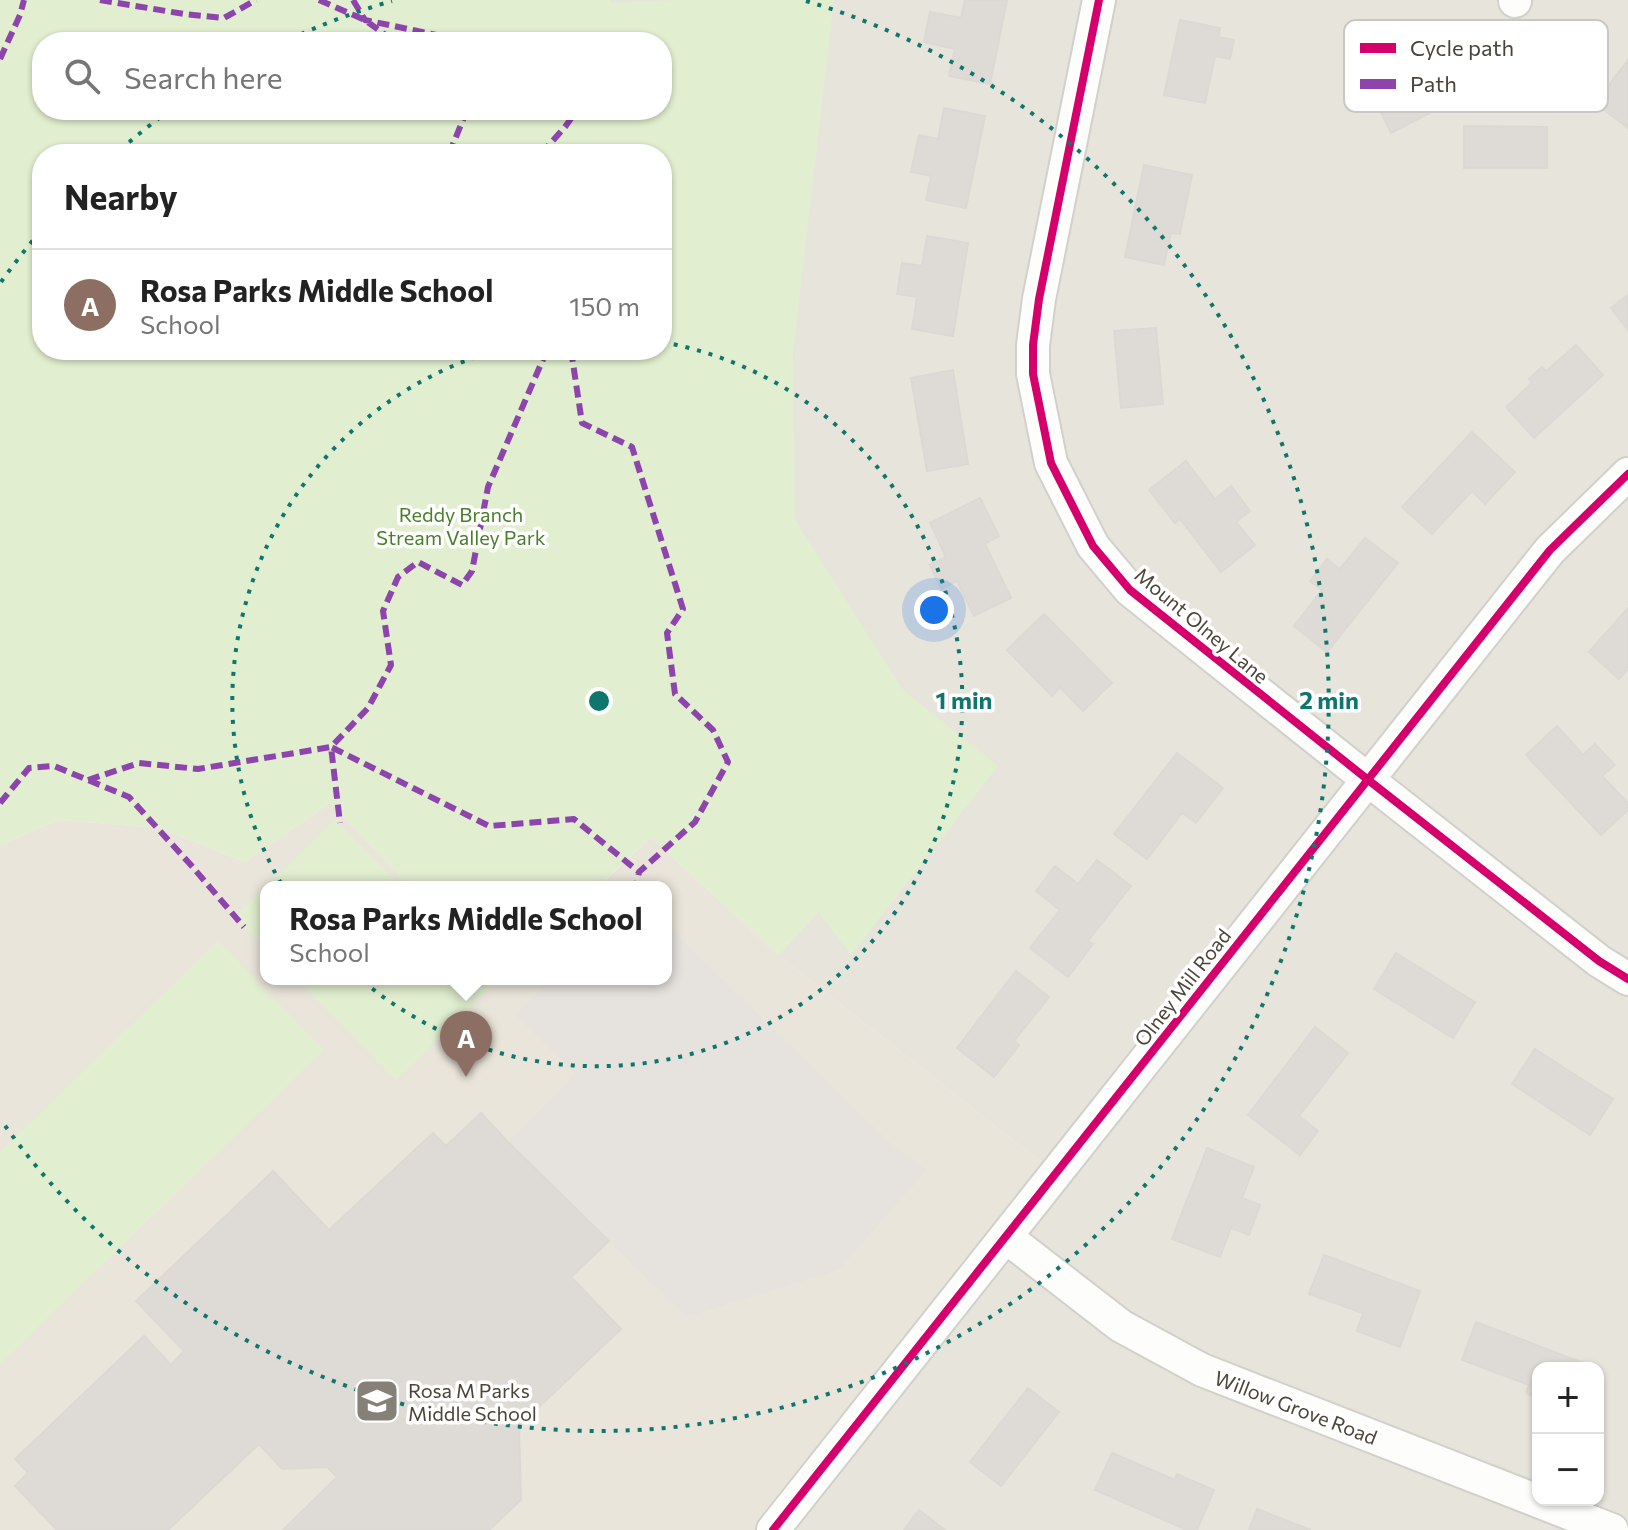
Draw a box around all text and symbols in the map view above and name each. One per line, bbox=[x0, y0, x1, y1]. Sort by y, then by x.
legend bbox=[1344, 20, 1608, 112]
search box bbox=[32, 32, 672, 120]
text: Cycle path bbox=[1410, 34, 1514, 61]
icon: search bbox=[60, 54, 104, 98]
text: Search here bbox=[124, 58, 283, 95]
text: Path bbox=[1410, 70, 1457, 97]
text: Nearby bbox=[64, 175, 178, 217]
text: Rosa Parks Middle School bbox=[140, 271, 493, 308]
text: A bbox=[81, 290, 99, 321]
text: 150 m bbox=[569, 290, 640, 321]
text: School bbox=[140, 308, 221, 339]
park label: Reddy Branch Stream Valley Park bbox=[376, 502, 546, 549]
street label: Mount Olney Lane bbox=[1130, 562, 1274, 688]
your location bbox=[914, 590, 954, 630]
text: 1 min bbox=[936, 685, 992, 714]
text: 2 min bbox=[1299, 685, 1359, 714]
centre of rings bbox=[585, 687, 613, 715]
popup bbox=[260, 881, 672, 985]
text: Rosa Parks Middle School bbox=[289, 899, 643, 936]
street label: Olney Mill Road bbox=[1129, 924, 1235, 1050]
text: School bbox=[289, 936, 370, 967]
pin: A bbox=[440, 1011, 492, 1077]
map controls bbox=[1532, 1362, 1604, 1506]
button: + bbox=[1532, 1362, 1604, 1434]
street label: Willow Grove Road bbox=[1211, 1365, 1381, 1449]
school or university icon: Rosa M Parks Middle School bbox=[353, 1377, 401, 1425]
place label: Rosa M Parks Middle School bbox=[408, 1378, 537, 1425]
button: − bbox=[1532, 1434, 1604, 1506]

